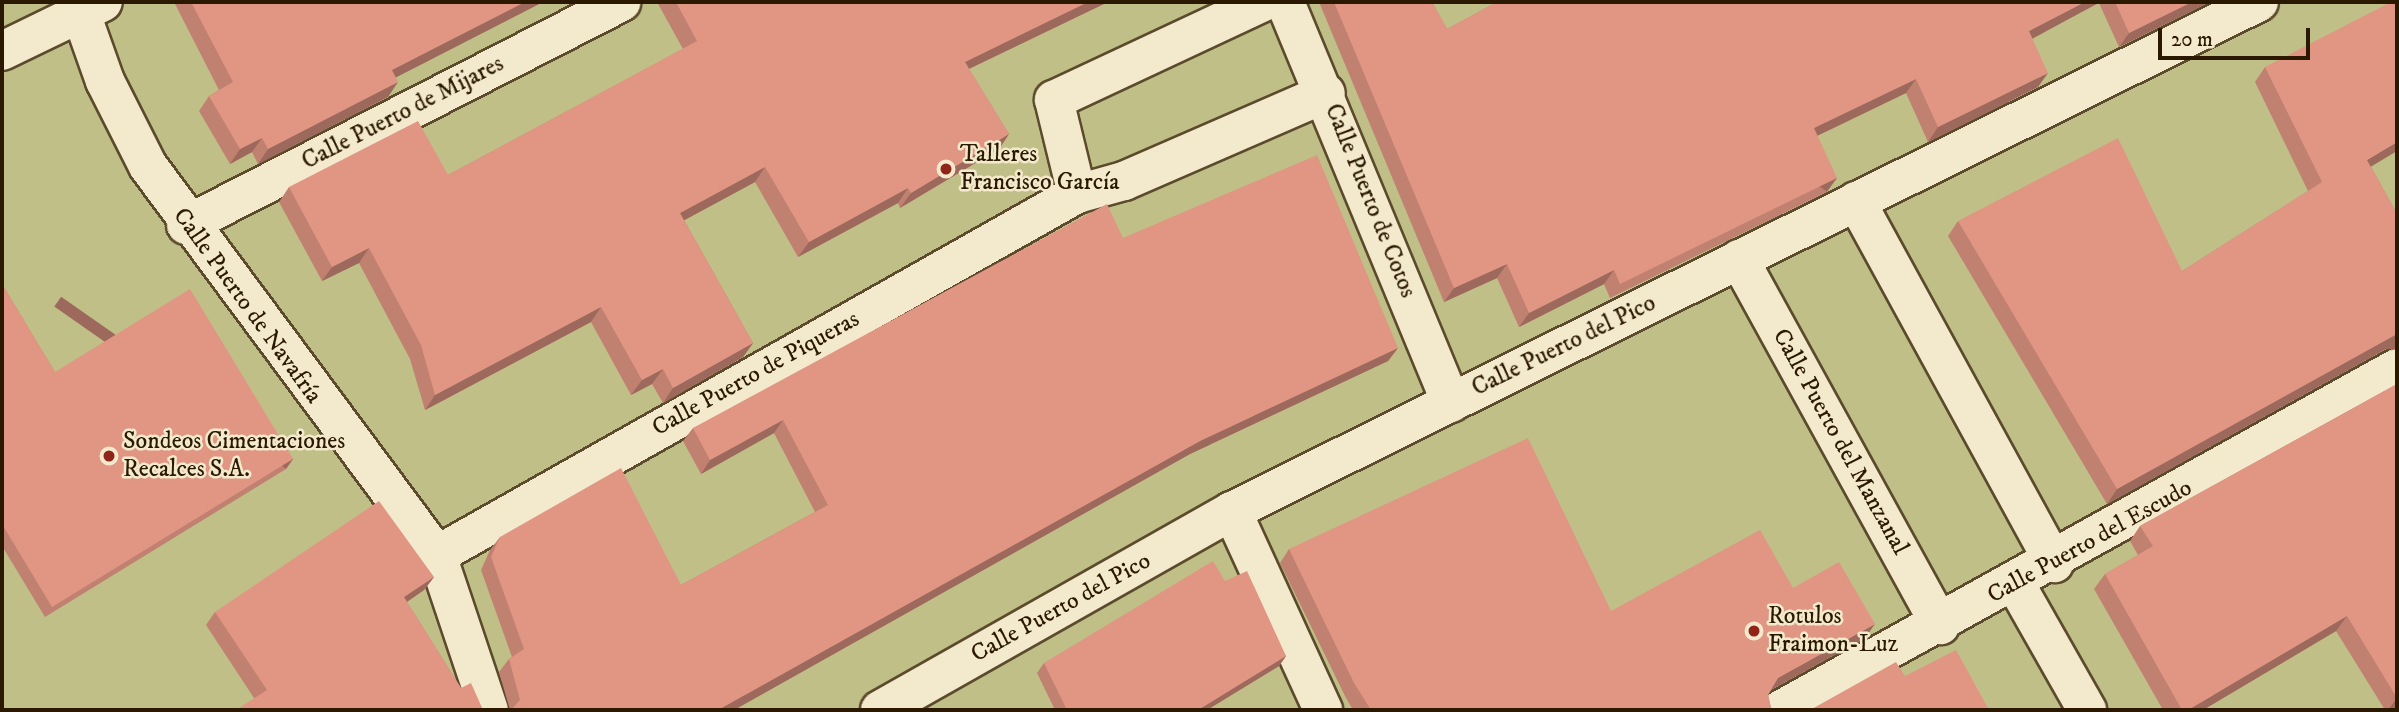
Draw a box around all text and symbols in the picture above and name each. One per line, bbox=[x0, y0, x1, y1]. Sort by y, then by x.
scale bar bbox=[2161, 14, 2313, 58]
text: 20 m bbox=[2171, 27, 2213, 53]
street label: Calle Puerto de Mijares bbox=[297, 50, 509, 176]
street label: Calle Puerto de Cotos bbox=[1318, 100, 1422, 302]
place label: Talleres Francisco García bbox=[960, 141, 1119, 197]
marker: Talleres Francisco García bbox=[938, 161, 954, 177]
street label: Calle Puerto de Navafría bbox=[166, 203, 328, 409]
street label: Calle Puerto del Pico bbox=[1467, 289, 1661, 403]
street label: Calle Puerto de Piqueras bbox=[647, 305, 865, 443]
street label: Calle Puerto del Manzanal bbox=[1766, 324, 1914, 560]
place label: Sondeos Cimentaciones Recalces S.A. bbox=[123, 428, 345, 484]
marker: Sondeos Cimentaciones Recalces S.A. bbox=[101, 448, 117, 464]
street label: Calle Puerto del Escudo bbox=[1983, 474, 2197, 610]
street label: Calle Puerto del Pico bbox=[966, 547, 1156, 669]
place label: Rotulos Fraimon-Luz bbox=[1768, 603, 1898, 659]
marker: Rotulos Fraimon-Luz bbox=[1746, 623, 1762, 639]

